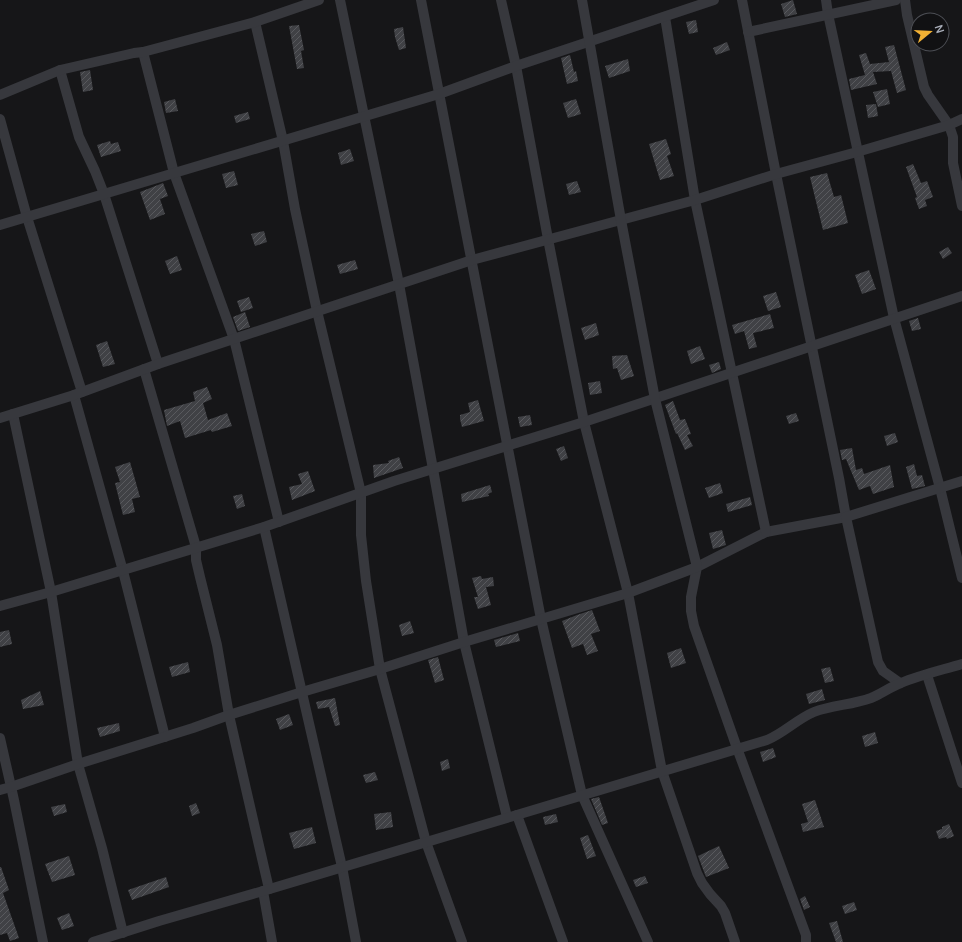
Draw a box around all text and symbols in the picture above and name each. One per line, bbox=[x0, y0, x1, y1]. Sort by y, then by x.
north arrow bbox=[910, 12, 950, 52]
text: N bbox=[932, 23, 948, 35]

